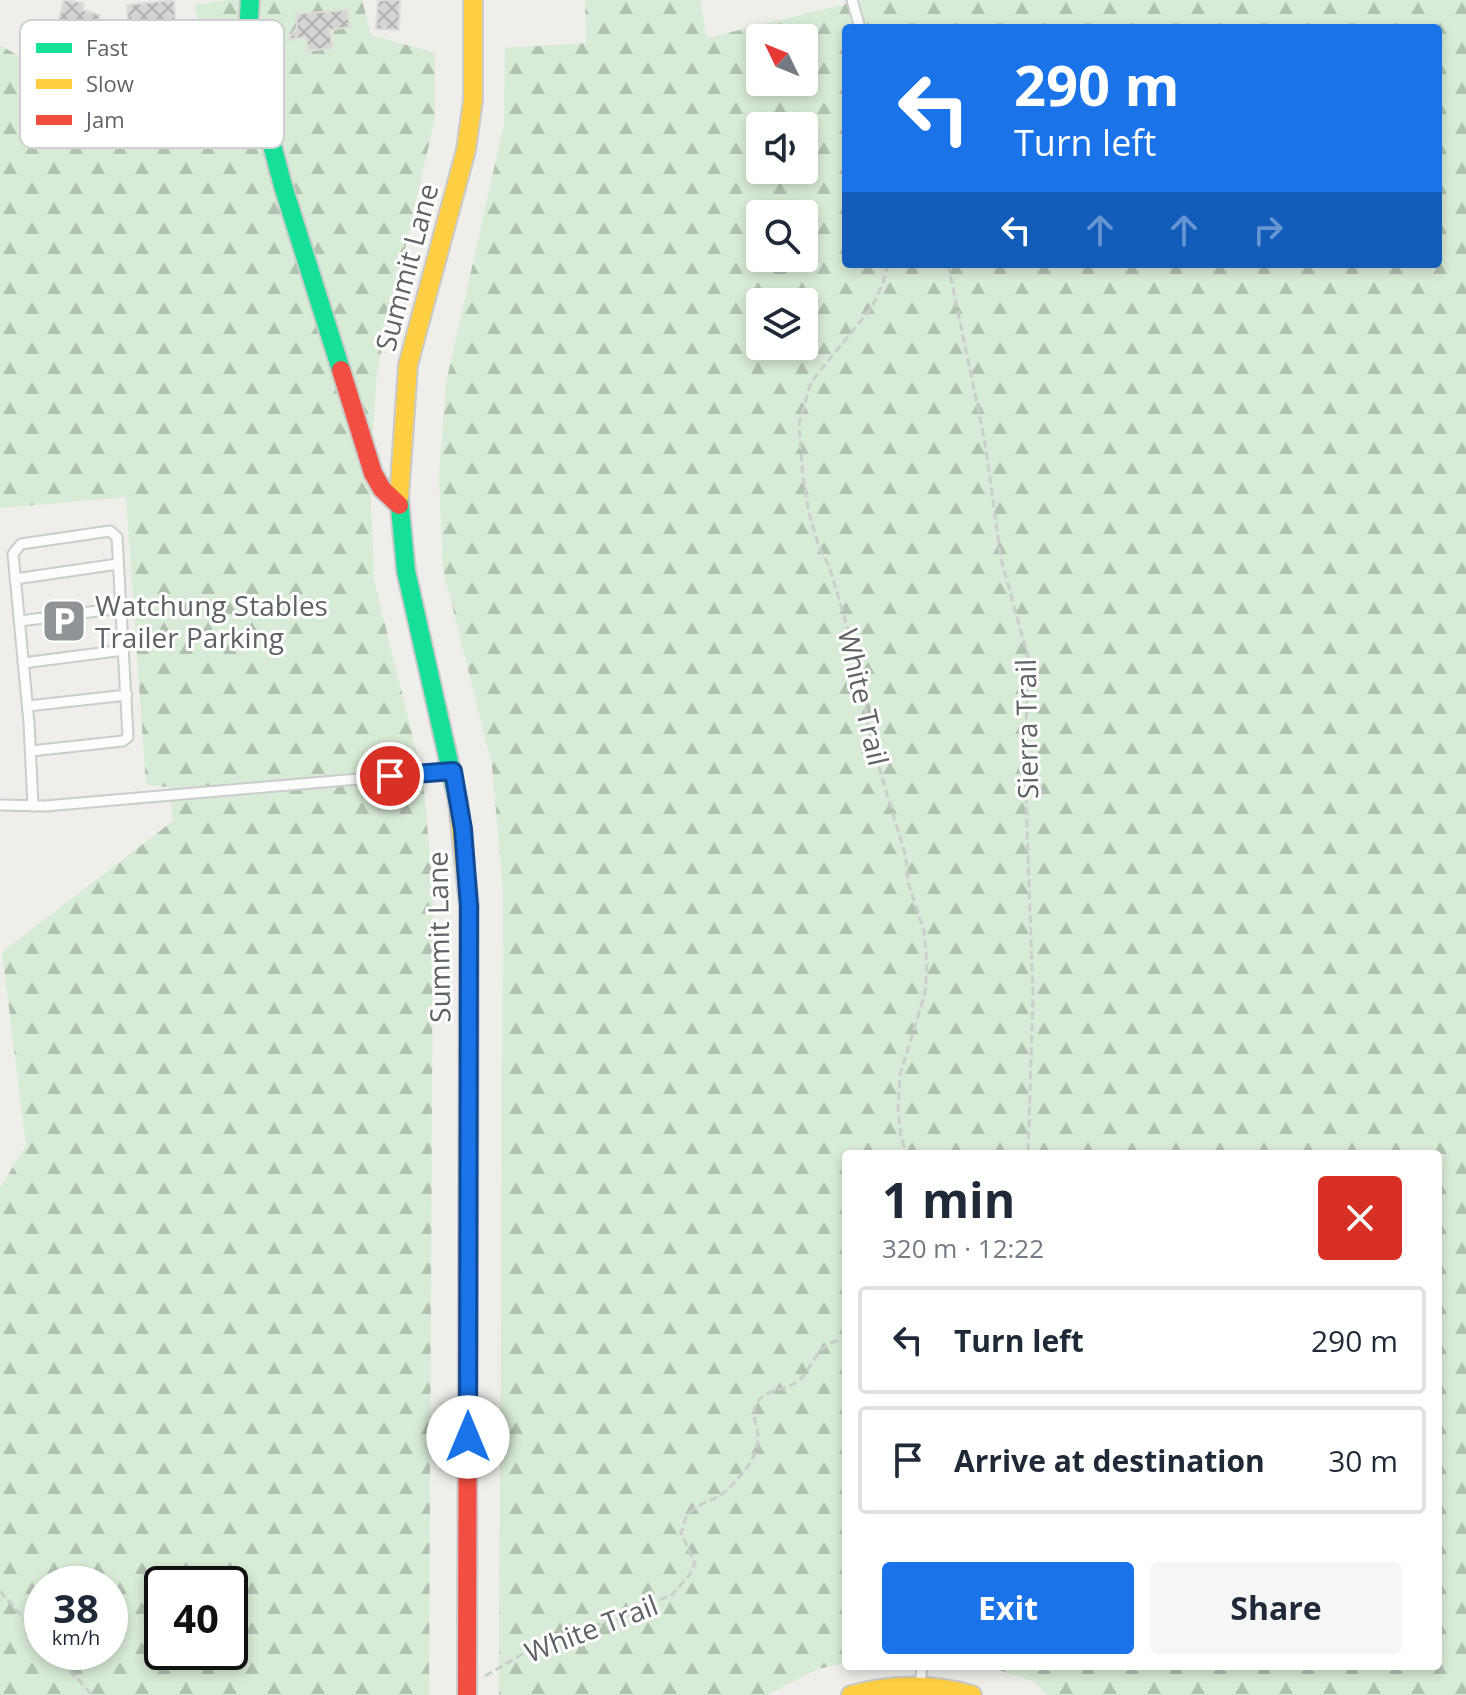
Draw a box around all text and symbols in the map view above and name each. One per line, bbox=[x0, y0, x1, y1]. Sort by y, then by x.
legend bbox=[20, 20, 284, 148]
north arrow bbox=[746, 24, 818, 96]
map controls bbox=[746, 24, 818, 360]
text: Fast bbox=[86, 32, 128, 62]
text: 290 m bbox=[1014, 46, 1180, 122]
icon: left bbox=[882, 56, 986, 160]
text: Slow bbox=[86, 68, 134, 98]
text: Jam bbox=[84, 104, 125, 134]
button: sound bbox=[746, 112, 818, 184]
text: Turn left bbox=[1014, 118, 1156, 167]
street label: Summit Lane bbox=[365, 179, 447, 355]
button: search bbox=[746, 200, 818, 272]
icon: left bbox=[994, 208, 1038, 252]
icon: ahead bbox=[1078, 208, 1122, 252]
icon: ahead bbox=[1162, 208, 1206, 252]
icon: right bbox=[1246, 208, 1290, 252]
button: layers bbox=[746, 288, 818, 360]
place label: Watchung Stables Trailer Parking bbox=[95, 586, 328, 656]
parking icon: Watchung Stables Trailer Parking bbox=[40, 597, 88, 645]
street label: White Trail bbox=[830, 625, 898, 769]
street label: Sierra Trail bbox=[1006, 658, 1046, 800]
pin bbox=[356, 742, 424, 810]
icon: arrive bbox=[368, 754, 412, 798]
street label: Summit Lane bbox=[418, 851, 458, 1023]
text: 1 min bbox=[882, 1167, 1015, 1232]
button: close bbox=[1318, 1176, 1402, 1260]
text: 320 m · 12:22 bbox=[882, 1230, 1044, 1266]
icon: left bbox=[886, 1318, 930, 1362]
text: Turn left bbox=[954, 1320, 1084, 1361]
text: 290 m bbox=[1311, 1320, 1398, 1361]
position arrow bbox=[426, 1395, 510, 1479]
icon: arrive bbox=[886, 1438, 930, 1482]
text: Arrive at destination bbox=[954, 1440, 1265, 1481]
text: 30 m bbox=[1328, 1440, 1398, 1481]
button: Exit bbox=[882, 1562, 1134, 1654]
button: Share bbox=[1150, 1562, 1402, 1654]
speed limit sign: 40 bbox=[144, 1566, 248, 1670]
text: 38 bbox=[53, 1580, 99, 1635]
street label: White Trail bbox=[519, 1585, 663, 1671]
text: km/h bbox=[52, 1624, 100, 1651]

